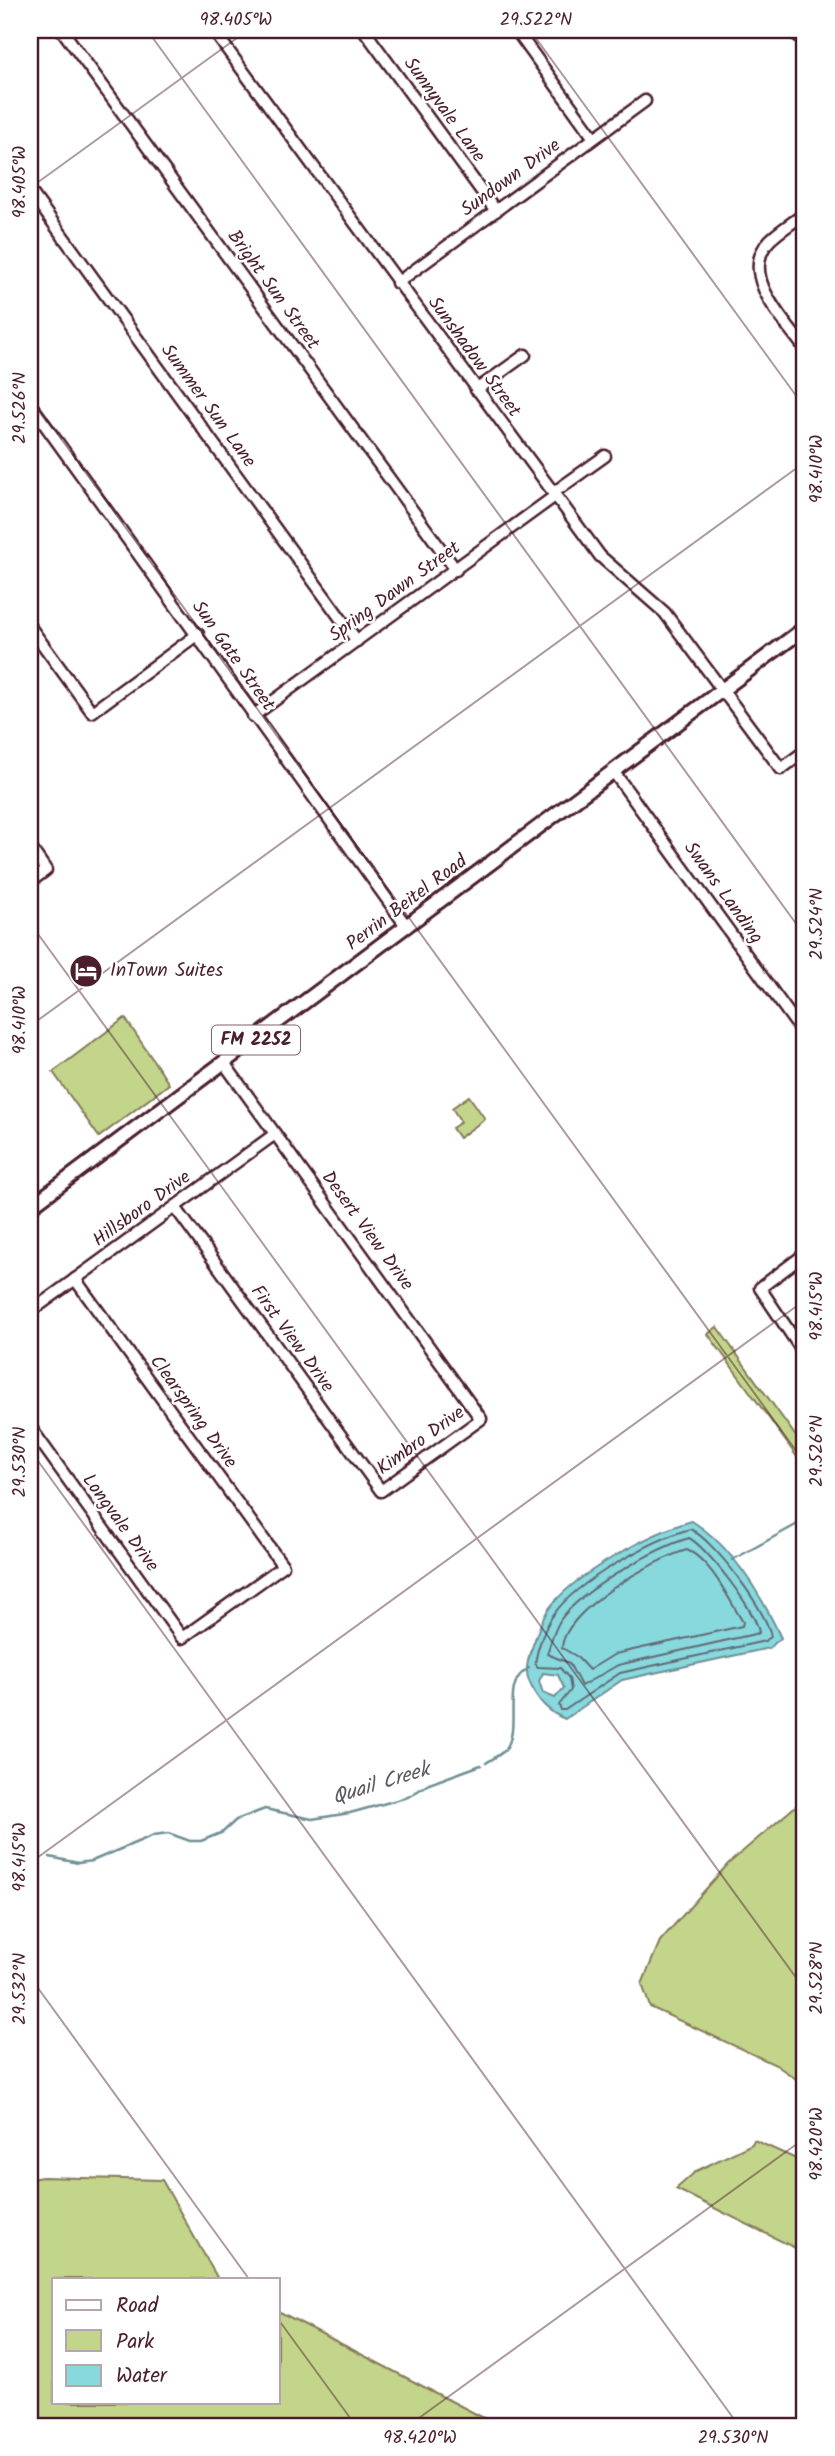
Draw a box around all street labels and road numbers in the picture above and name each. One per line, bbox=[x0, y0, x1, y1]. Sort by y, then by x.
street label: Sunnyvale Lane bbox=[395, 51, 493, 169]
street label: Sundown Drive bbox=[455, 131, 568, 225]
street label: Bright Sun Street bbox=[219, 224, 327, 357]
street label: Sunshadow Street bbox=[420, 290, 529, 424]
street label: Summer Sun Lane bbox=[153, 338, 264, 475]
street label: Spring Dawn Street bbox=[323, 533, 468, 650]
street label: Sun Gate Street bbox=[184, 594, 283, 718]
street label: Swans Landing bbox=[676, 836, 770, 950]
street label: Perrin Beitel Road bbox=[340, 847, 474, 959]
road number: FM 2252 bbox=[212, 1026, 300, 1055]
street label: Hillsboro Drive bbox=[87, 1163, 198, 1255]
street label: Desert View Drive bbox=[313, 1165, 421, 1298]
street label: First View Drive bbox=[243, 1279, 342, 1400]
street label: Clearspring Drive bbox=[141, 1349, 245, 1475]
street label: Kimbro Drive bbox=[371, 1398, 472, 1483]
street label: Longvale Drive bbox=[74, 1467, 166, 1579]

